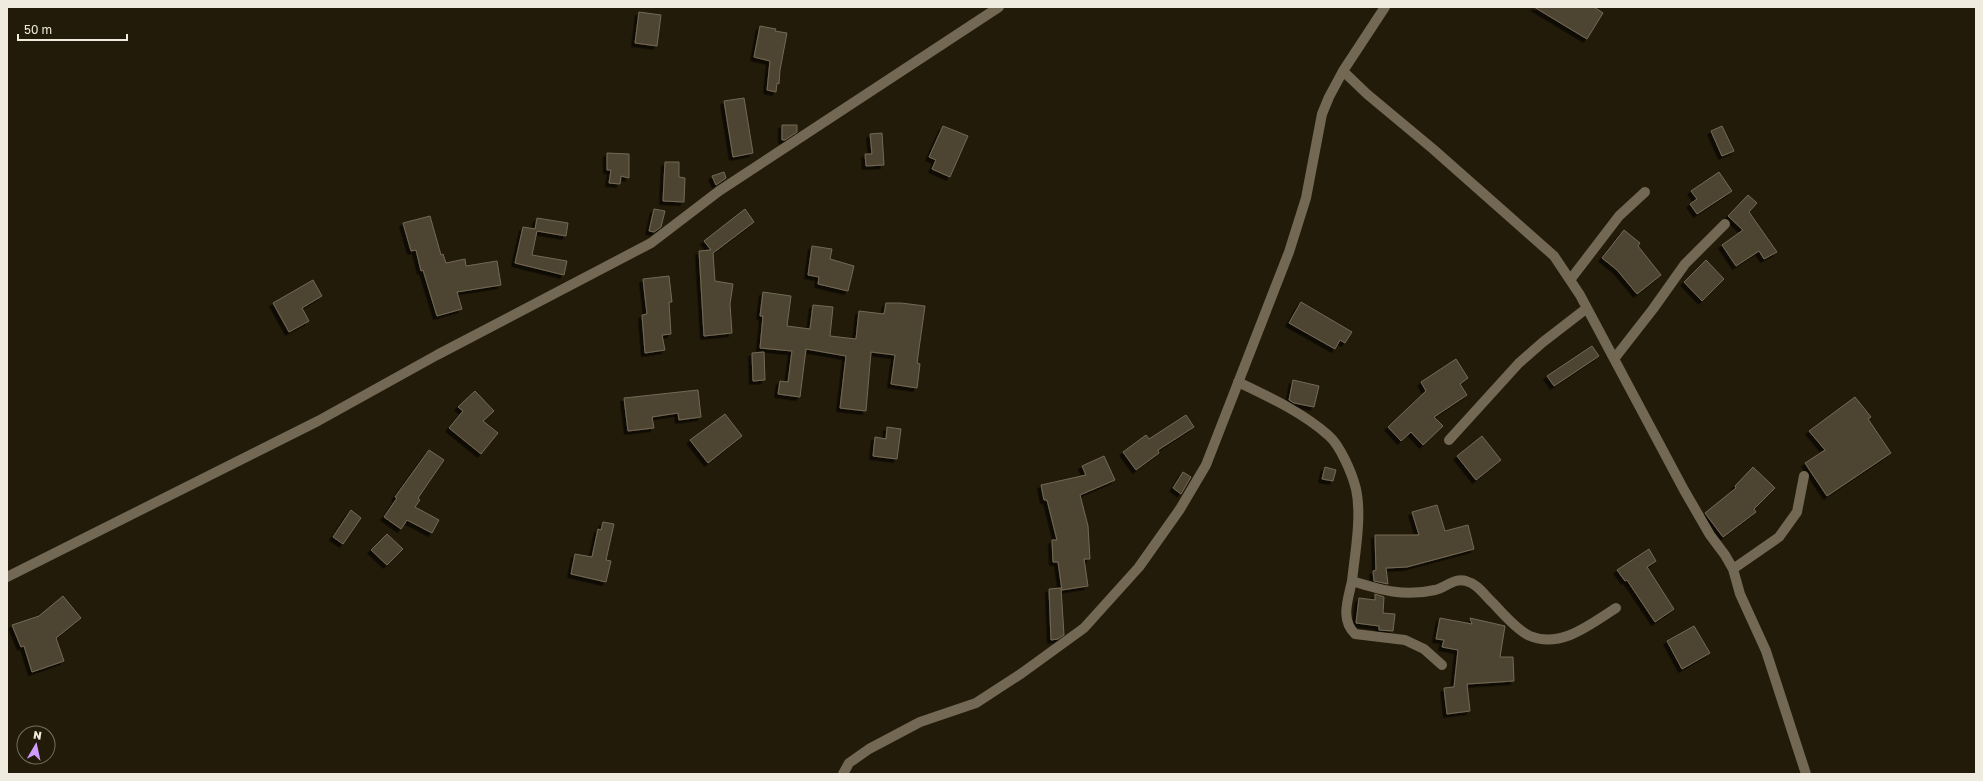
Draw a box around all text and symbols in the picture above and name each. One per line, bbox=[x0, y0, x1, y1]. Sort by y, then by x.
scale bar bbox=[18, 16, 127, 42]
text: 50 m bbox=[24, 22, 52, 37]
north arrow bbox=[16, 725, 56, 765]
text: N bbox=[32, 728, 43, 742]

